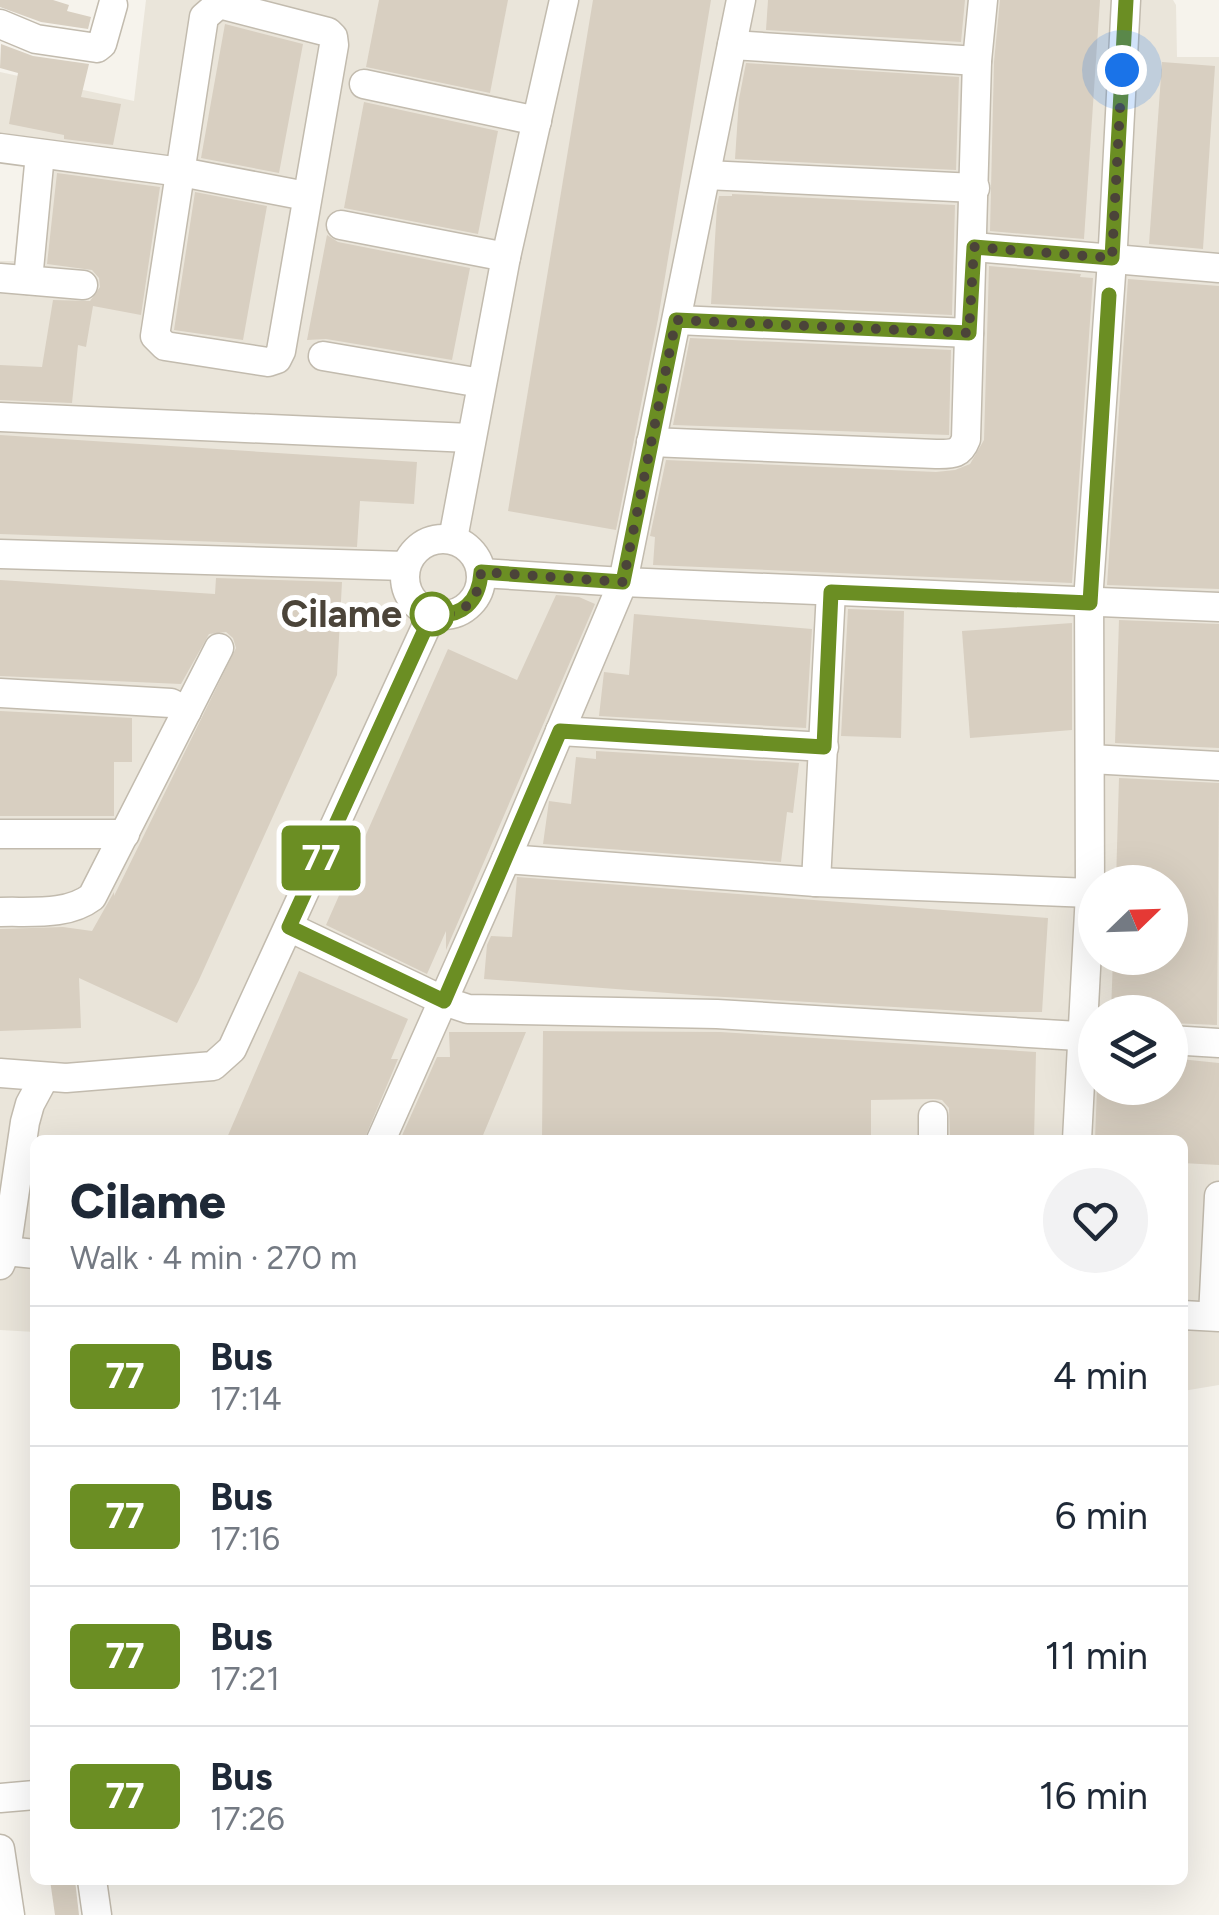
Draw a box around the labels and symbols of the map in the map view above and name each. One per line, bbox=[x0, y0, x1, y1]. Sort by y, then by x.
your location bbox=[1097, 45, 1147, 95]
place label: Cilame bbox=[281, 591, 402, 637]
marker: Cilame bbox=[411, 593, 453, 635]
line badge: 77 bbox=[276, 826, 366, 890]
north arrow bbox=[1078, 865, 1188, 975]

